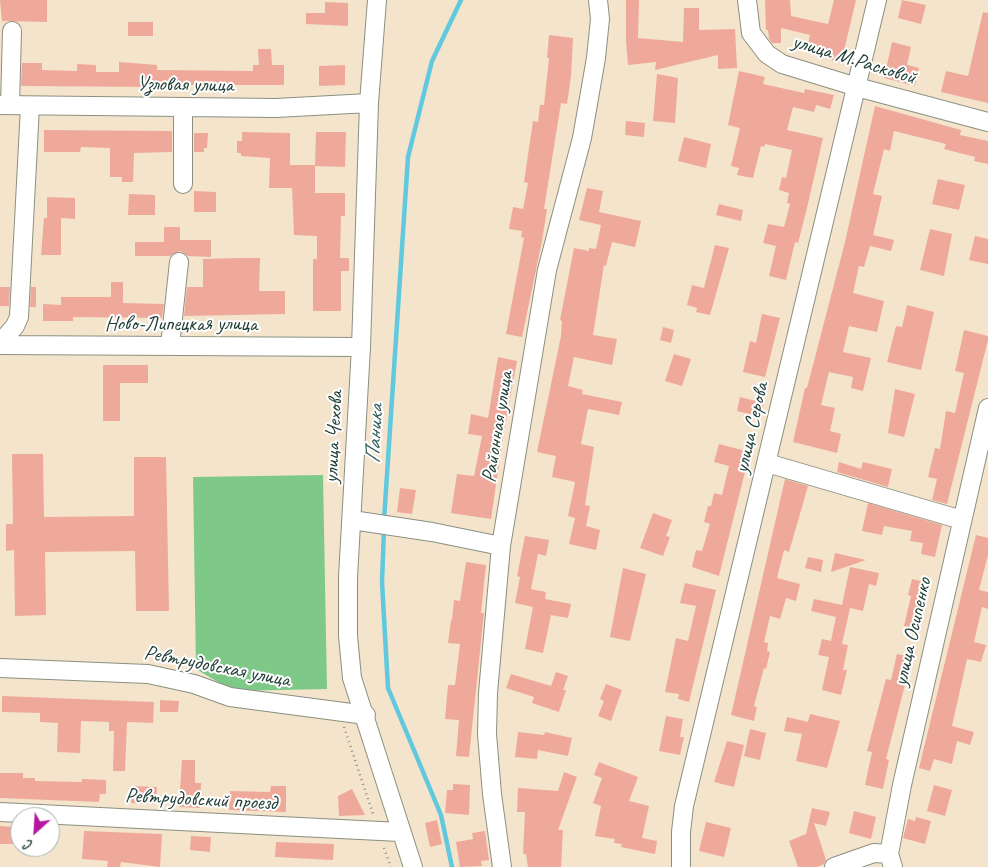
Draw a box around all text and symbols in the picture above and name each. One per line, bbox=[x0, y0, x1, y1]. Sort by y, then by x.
street label: улица М.Расковой bbox=[789, 29, 919, 91]
street label: Узловая улица bbox=[137, 72, 233, 98]
street label: Ново-Липецкая улица bbox=[105, 311, 257, 337]
street label: Районная улица bbox=[477, 370, 519, 484]
street label: улица Серова bbox=[729, 380, 775, 476]
street label: улица Чехова bbox=[319, 390, 349, 484]
water label: Паника bbox=[360, 404, 390, 464]
street label: улица Осипенко bbox=[888, 575, 938, 689]
street label: Ревтрудовская улица bbox=[142, 641, 292, 693]
street label: Ревтрудовский проезд bbox=[124, 783, 278, 817]
north arrow bbox=[10, 807, 60, 857]
text: С bbox=[22, 836, 35, 854]

